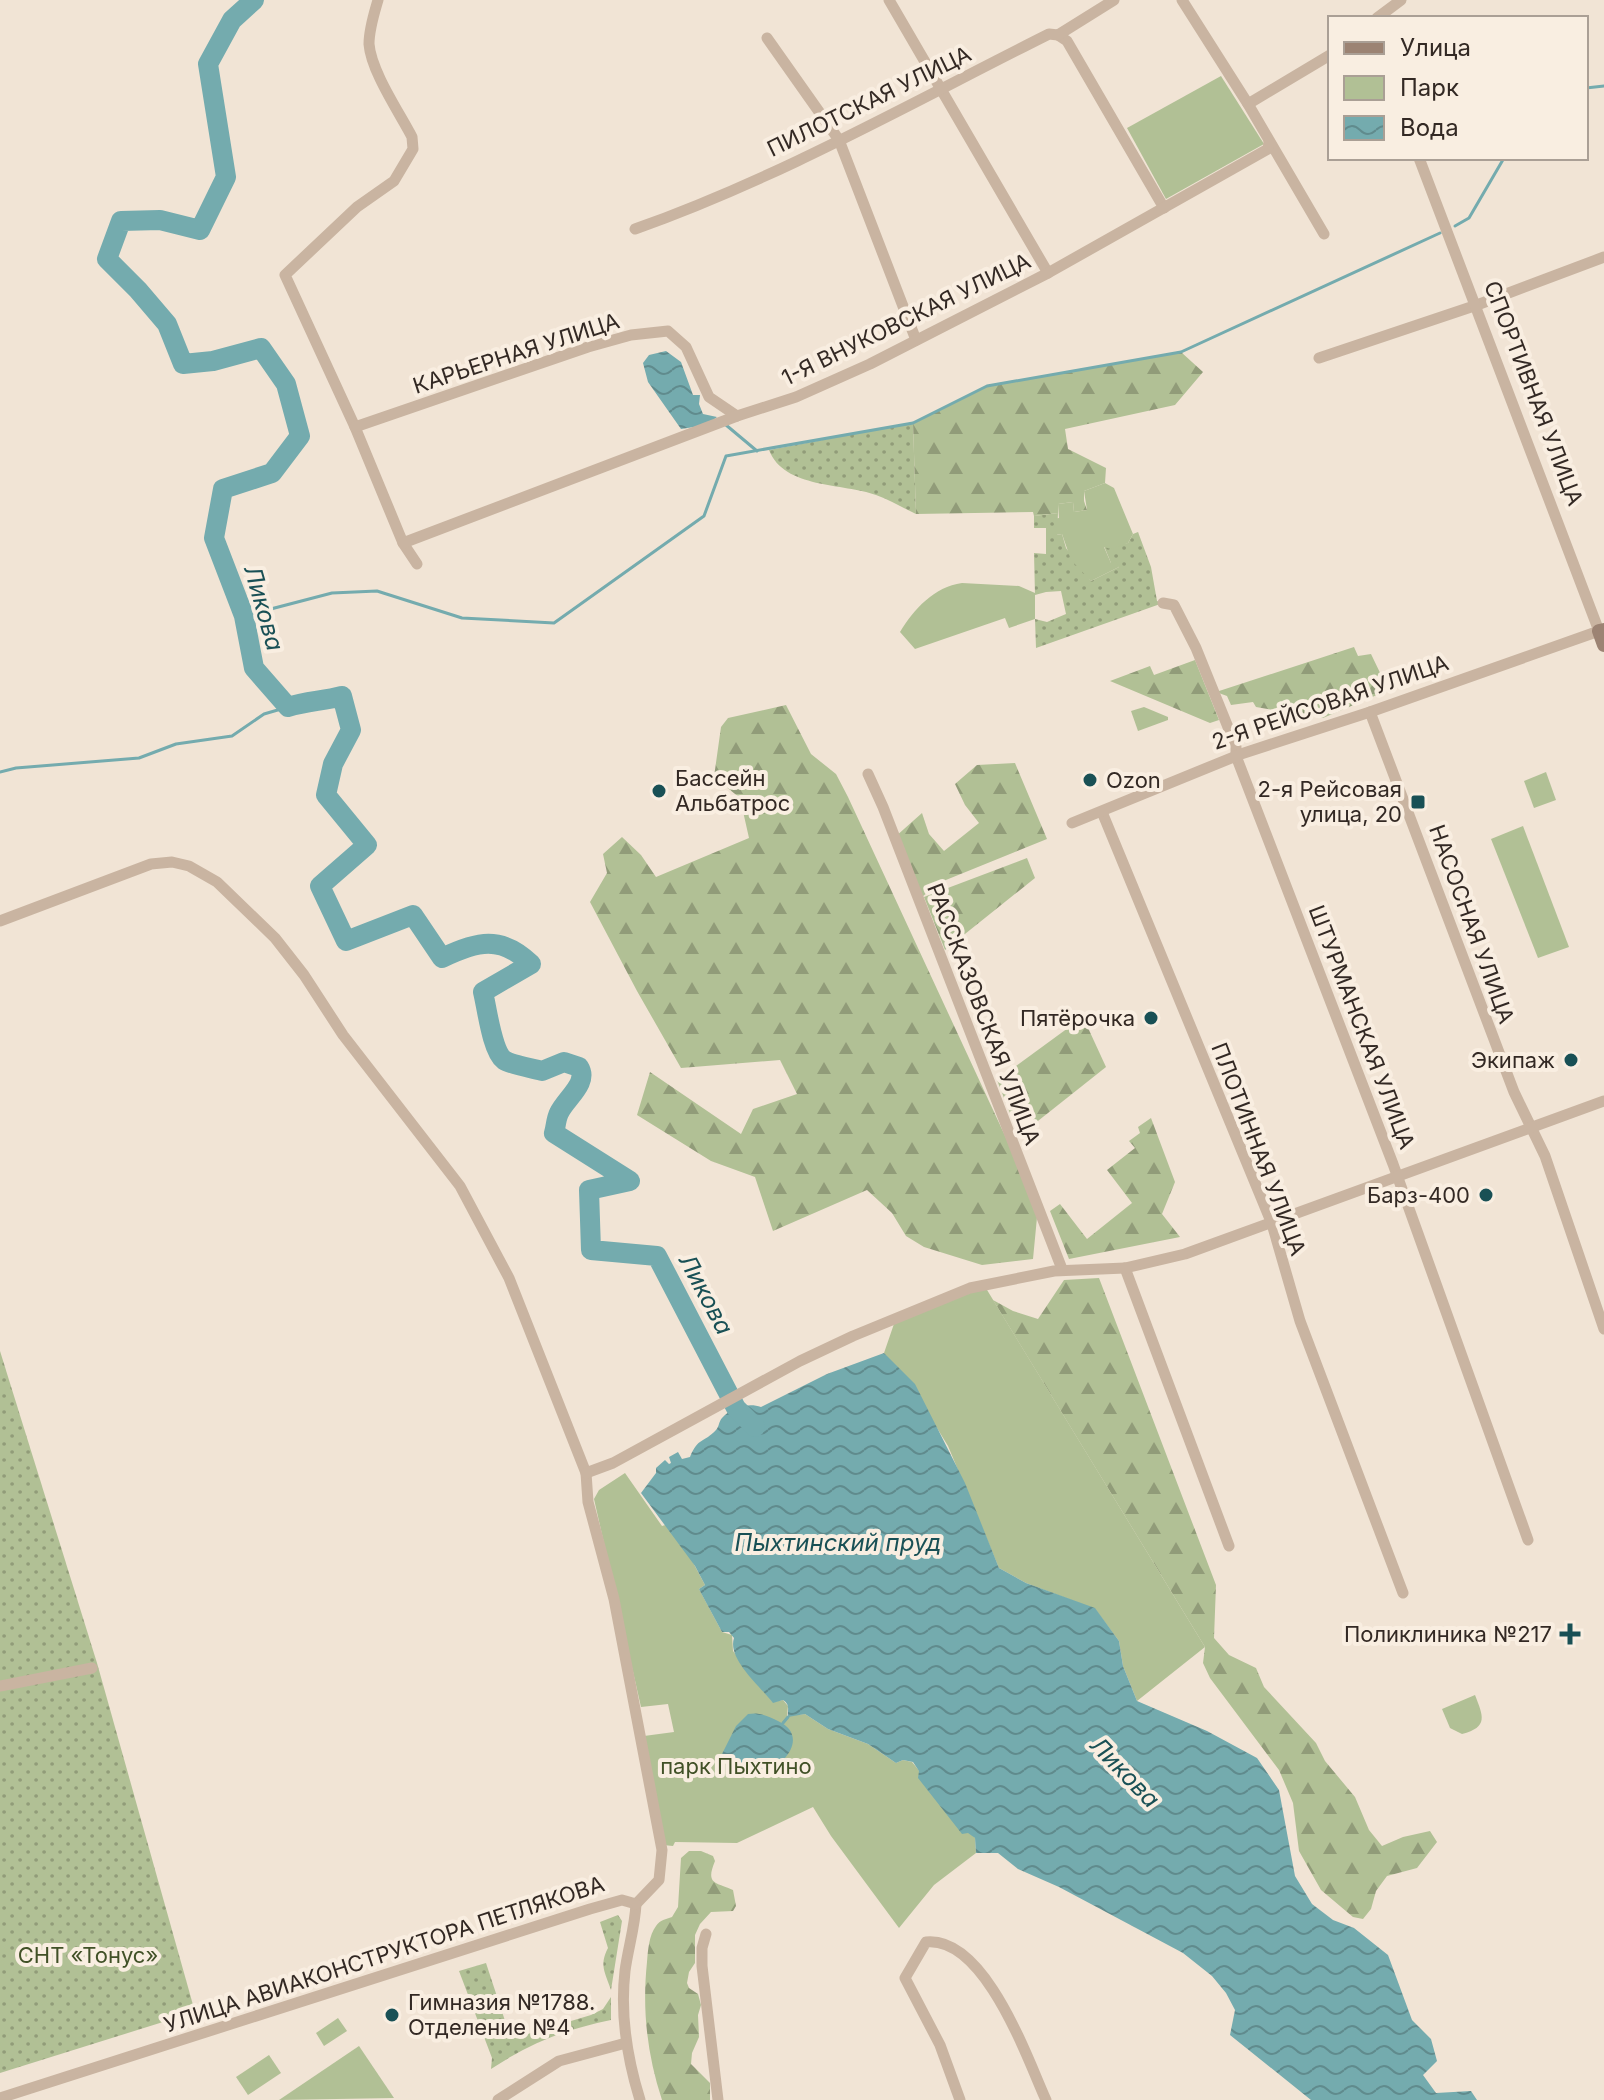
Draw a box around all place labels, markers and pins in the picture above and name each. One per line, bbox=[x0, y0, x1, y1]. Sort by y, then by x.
place label: Бассейн Альбатрос bbox=[675, 765, 790, 816]
place label: Ozon bbox=[1106, 767, 1161, 793]
marker: Ozon bbox=[1081, 771, 1099, 789]
place label: 2-я Рейсовая улица, 20 bbox=[1258, 776, 1402, 827]
marker: Бассейн Альбатрос bbox=[650, 782, 668, 800]
marker: 2-я Рейсовая улица, 20 bbox=[1409, 793, 1427, 811]
place label: Пятёрочка bbox=[1020, 1005, 1135, 1031]
marker: Пятёрочка bbox=[1142, 1009, 1160, 1027]
place label: Экипаж bbox=[1471, 1047, 1555, 1073]
marker: Экипаж bbox=[1562, 1051, 1580, 1069]
place label: Барз-400 bbox=[1367, 1182, 1470, 1208]
marker: Барз-400 bbox=[1477, 1186, 1495, 1204]
place label: Поликлиника №217 bbox=[1344, 1621, 1552, 1647]
marker: Поликлиника №217 bbox=[1559, 1623, 1581, 1645]
place label: Гимназия №1788. Отделение №4 bbox=[408, 1989, 595, 2040]
marker: Гимназия №1788. Отделение №4 bbox=[383, 2006, 401, 2024]

